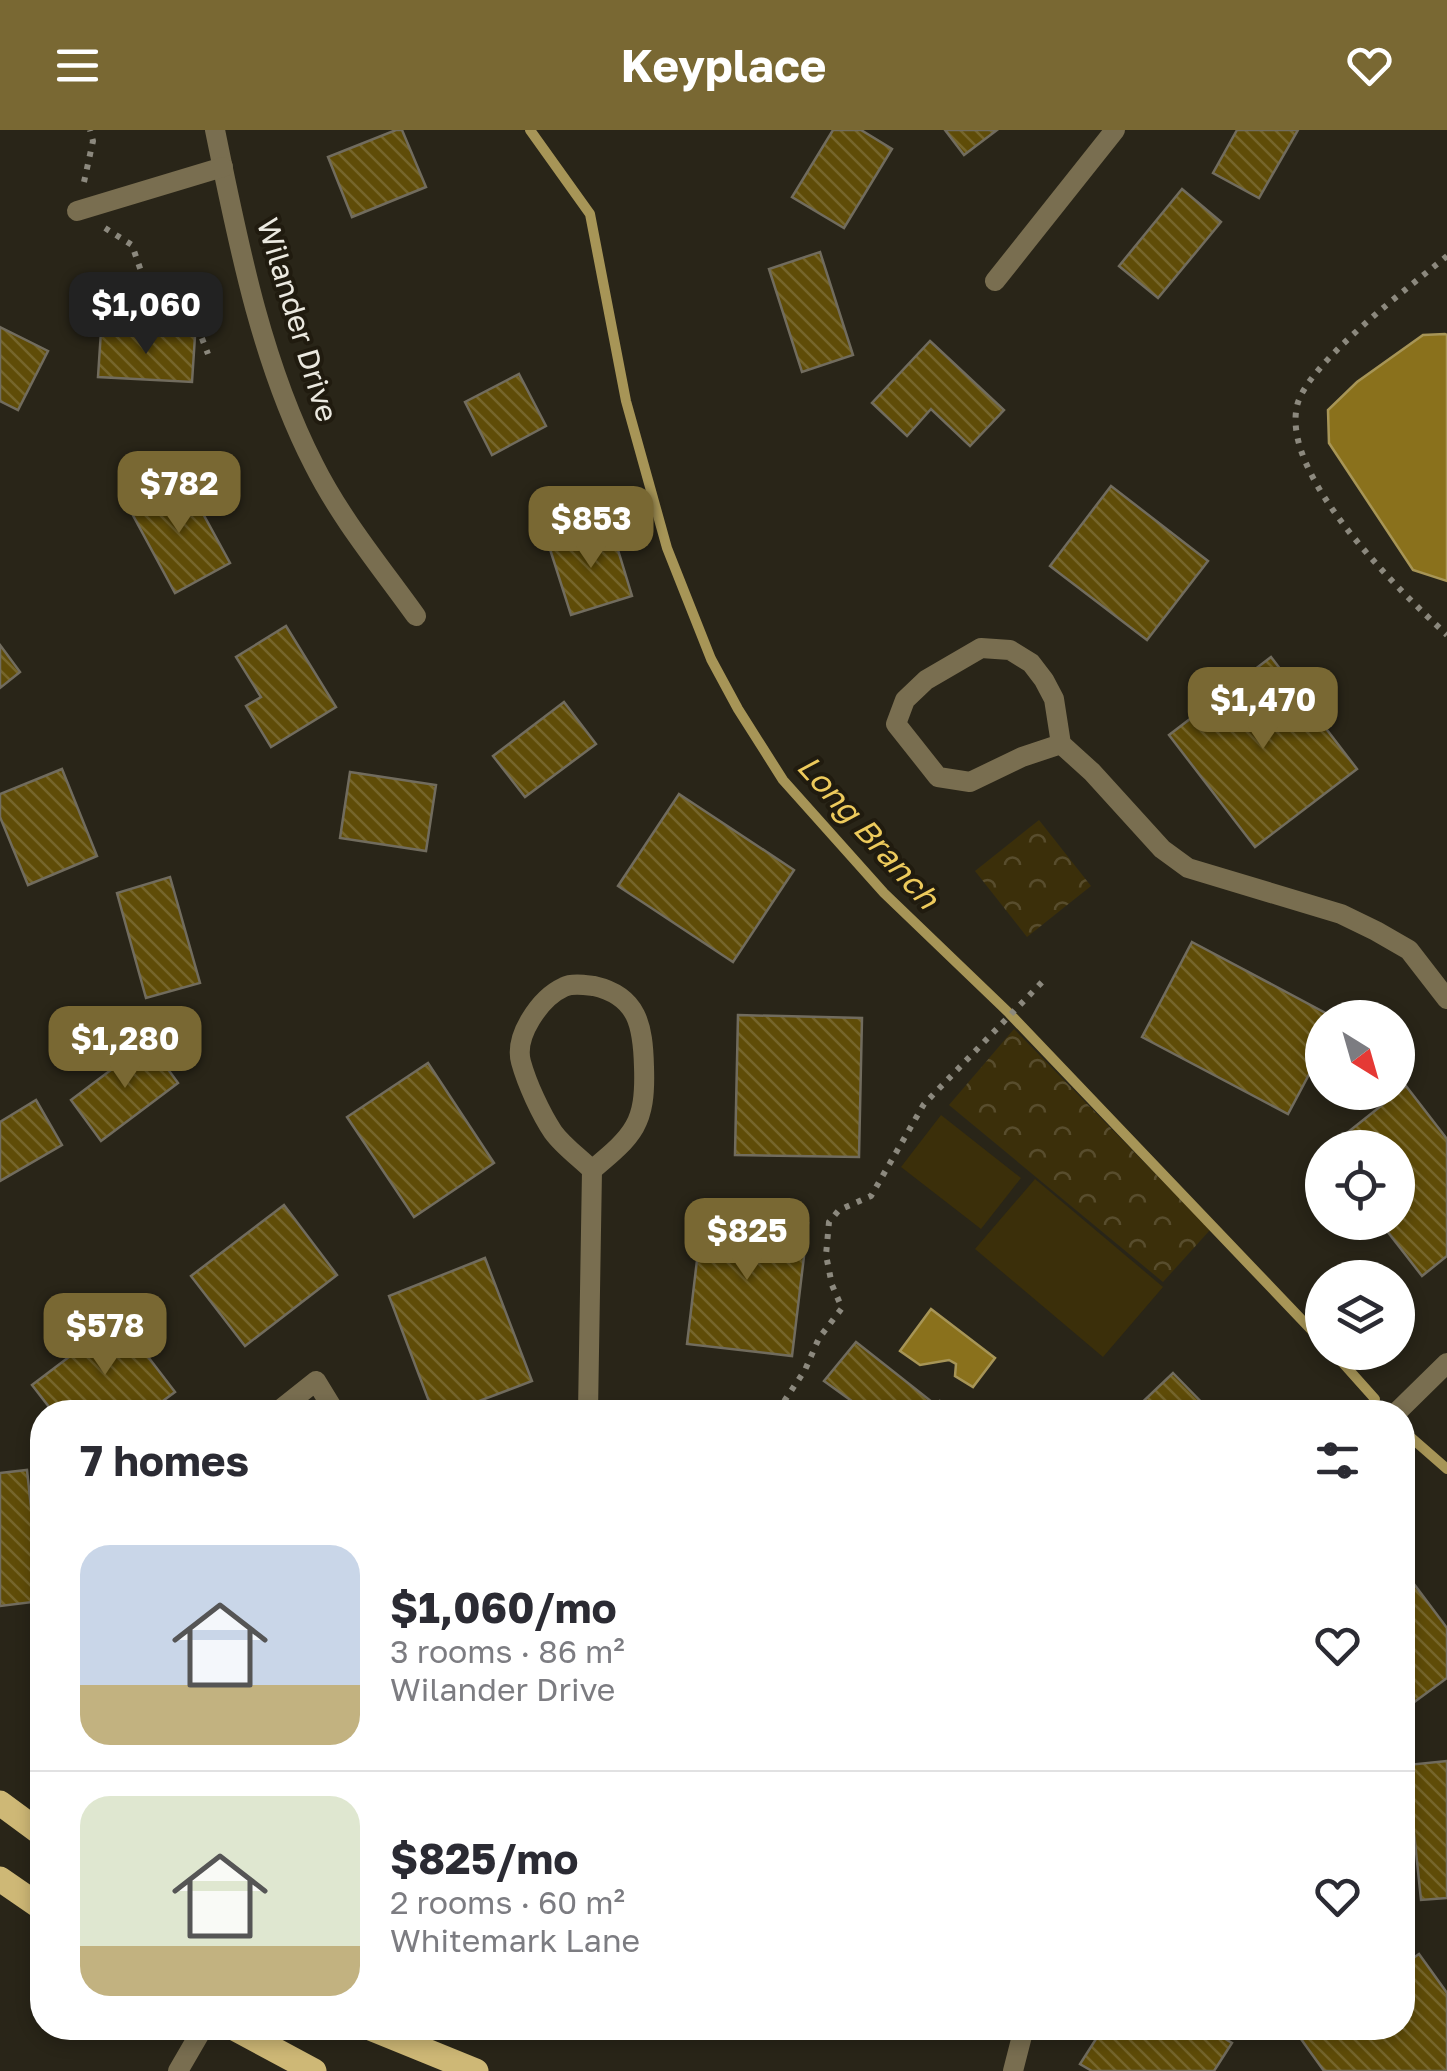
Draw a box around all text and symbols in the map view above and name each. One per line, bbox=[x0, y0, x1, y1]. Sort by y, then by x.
icon: menu bbox=[50, 38, 105, 93]
text: Keyplace bbox=[621, 38, 826, 92]
icon: heart bbox=[1342, 38, 1397, 93]
street label: Wilander Drive bbox=[250, 213, 346, 426]
pin: $1,060 bbox=[65, 272, 227, 357]
text: $1,060 bbox=[91, 285, 201, 323]
pin: $782 bbox=[120, 451, 238, 536]
text: $782 bbox=[140, 464, 218, 502]
pin: $853 bbox=[532, 486, 650, 571]
text: $853 bbox=[551, 499, 631, 537]
pin: $1,470 bbox=[1182, 667, 1344, 752]
text: $1,470 bbox=[1210, 680, 1316, 718]
water label: Long Branch bbox=[790, 747, 948, 917]
north arrow bbox=[1305, 1000, 1415, 1110]
map controls bbox=[1305, 1000, 1415, 1370]
pin: $1,280 bbox=[44, 1006, 206, 1091]
text: $1,280 bbox=[71, 1019, 179, 1057]
button: locate bbox=[1305, 1130, 1415, 1240]
pin: $825 bbox=[688, 1198, 806, 1283]
text: $825 bbox=[707, 1211, 787, 1249]
button: layers bbox=[1305, 1260, 1415, 1370]
pin: $578 bbox=[46, 1293, 164, 1378]
text: $578 bbox=[66, 1306, 144, 1344]
icon: filters bbox=[1310, 1433, 1365, 1488]
text: 7 homes bbox=[80, 1435, 249, 1485]
text: $1,060/mo bbox=[390, 1582, 617, 1632]
icon: home bbox=[160, 1585, 280, 1705]
icon: heart bbox=[1310, 1618, 1365, 1673]
text: 3 rooms · 86 m² bbox=[390, 1632, 625, 1670]
text: Wilander Drive bbox=[390, 1670, 615, 1708]
text: $825/mo bbox=[390, 1833, 578, 1883]
icon: home bbox=[160, 1836, 280, 1956]
icon: heart bbox=[1310, 1869, 1365, 1924]
text: 2 rooms · 60 m² bbox=[390, 1883, 625, 1921]
text: Whitemark Lane bbox=[390, 1921, 640, 1959]

